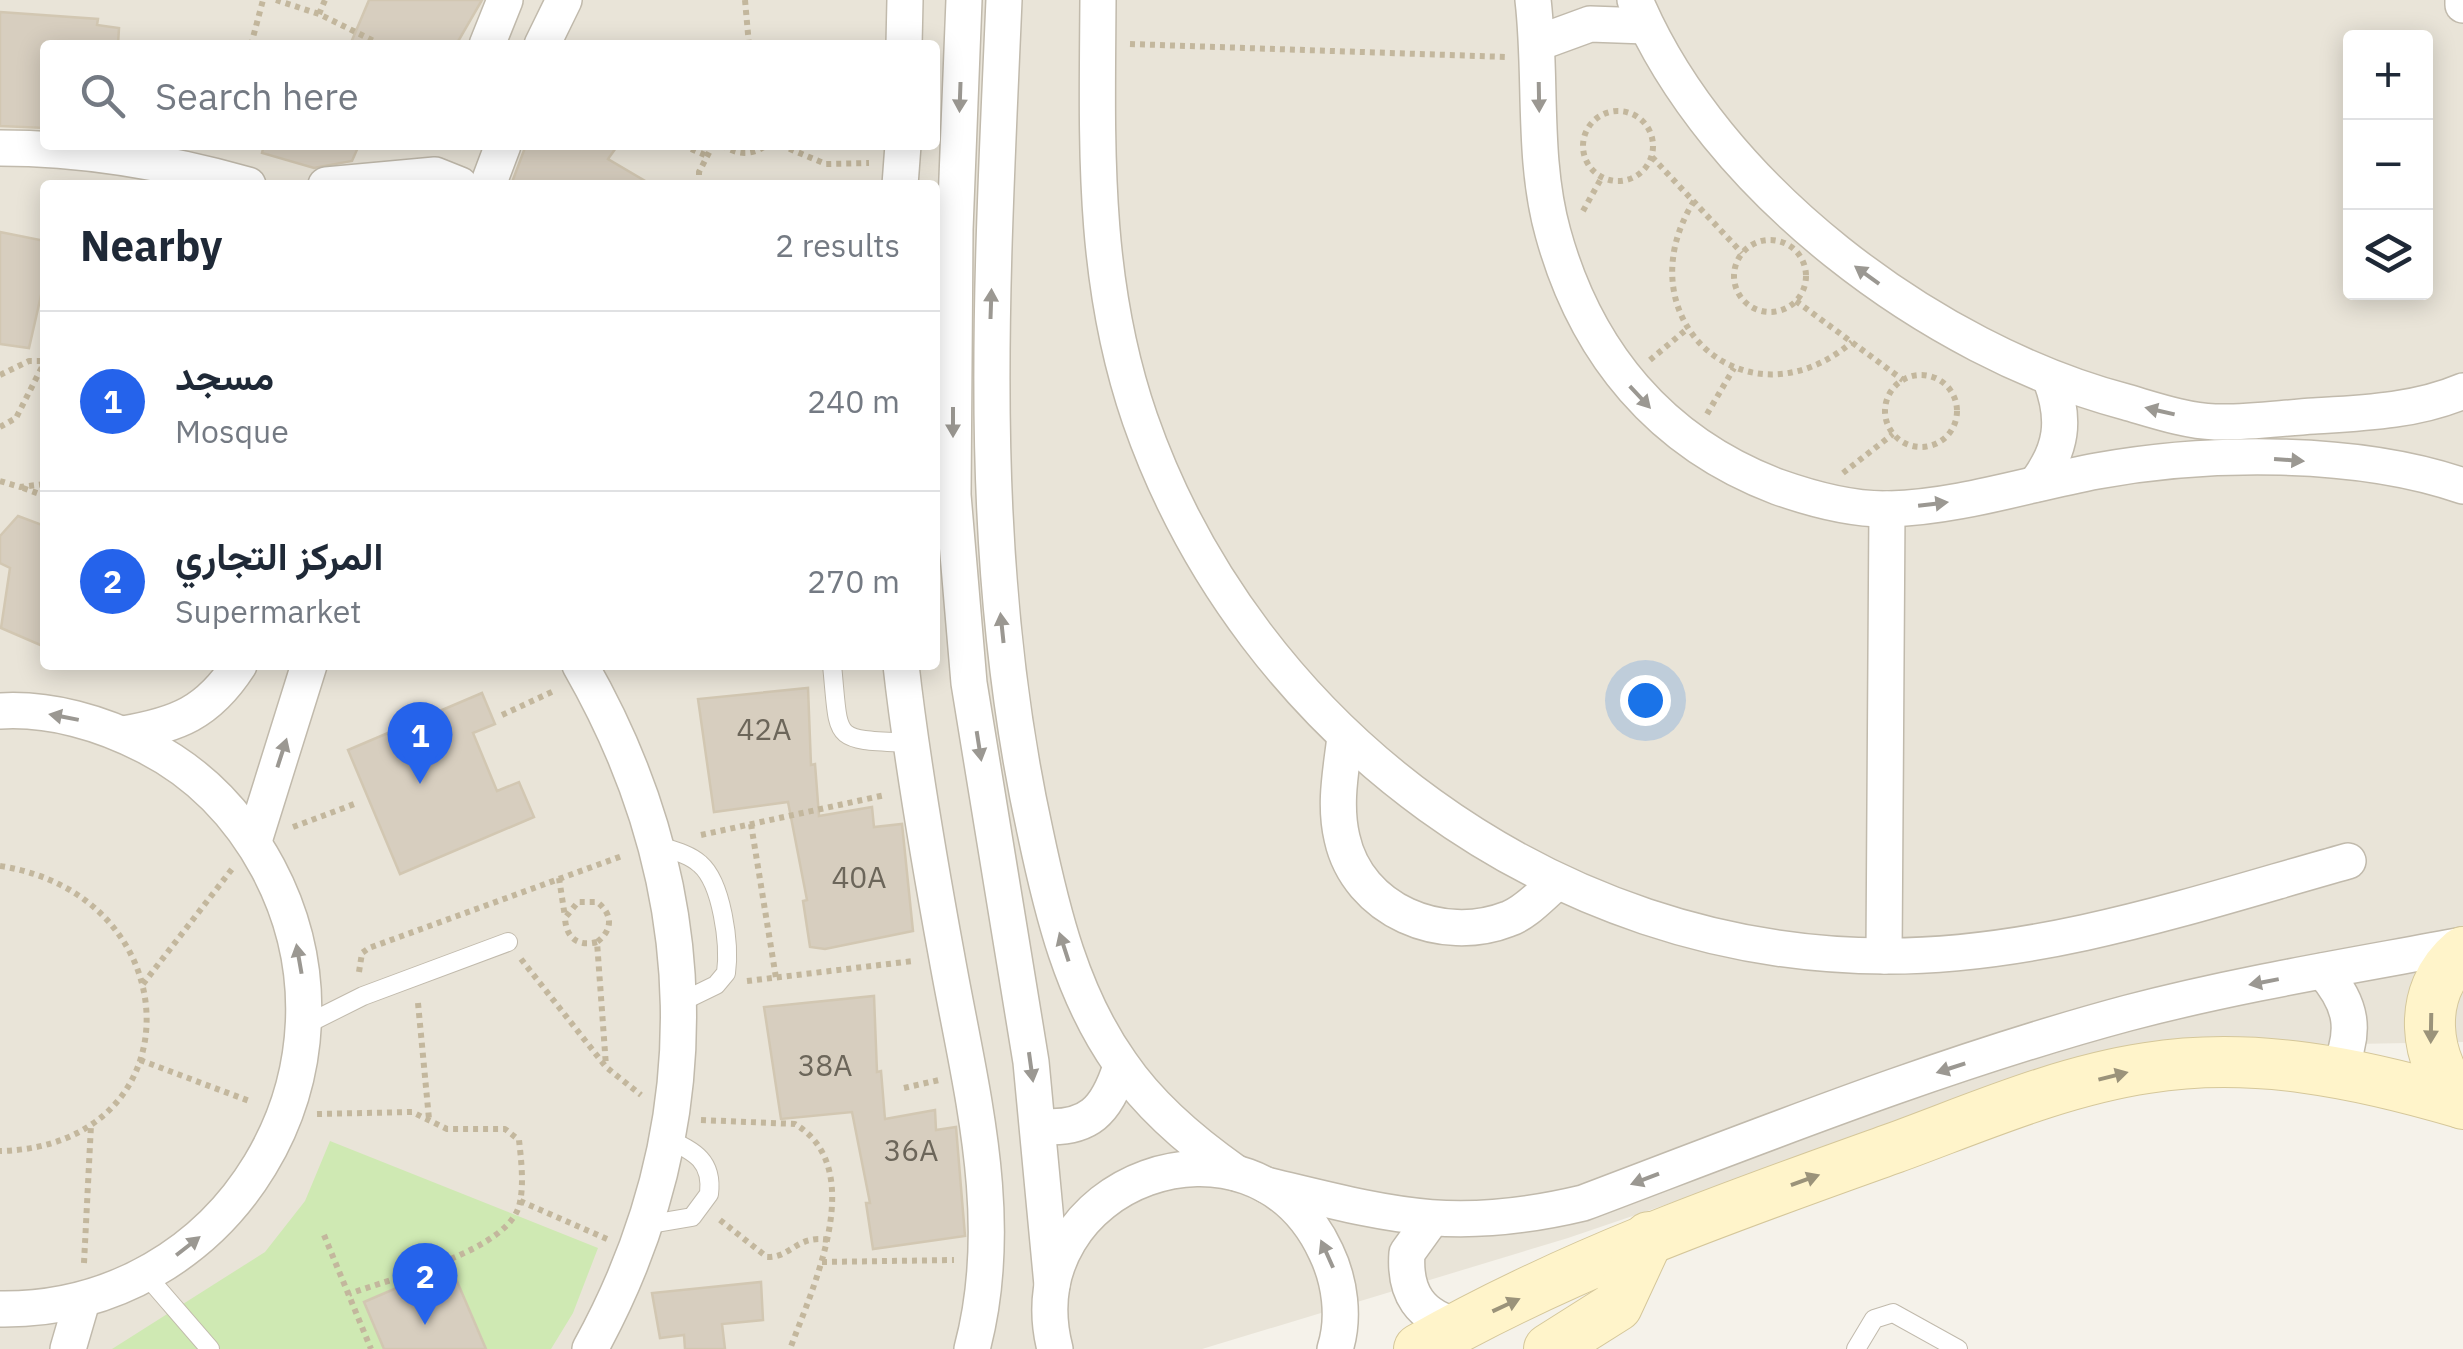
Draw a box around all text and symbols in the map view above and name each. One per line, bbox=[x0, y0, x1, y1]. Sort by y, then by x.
map controls bbox=[2343, 30, 2433, 300]
button: + bbox=[2343, 30, 2433, 120]
search box bbox=[40, 40, 940, 150]
icon: search bbox=[75, 68, 130, 123]
text: Search here bbox=[155, 71, 359, 120]
one-way arrow bbox=[951, 82, 967, 114]
one-way arrow bbox=[1531, 82, 1547, 114]
button: − bbox=[2343, 120, 2433, 210]
button: layers bbox=[2343, 210, 2433, 300]
text: Nearby bbox=[80, 218, 222, 273]
text: 2 results bbox=[775, 224, 900, 266]
one-way arrow bbox=[1854, 266, 1880, 286]
one-way arrow bbox=[983, 287, 999, 319]
text: مسجد bbox=[175, 351, 274, 400]
text: 1 bbox=[103, 380, 122, 422]
text: 240 m bbox=[807, 380, 900, 422]
one-way arrow bbox=[1628, 385, 1651, 409]
one-way arrow bbox=[2144, 403, 2175, 418]
one-way arrow bbox=[945, 407, 961, 439]
text: Mosque bbox=[175, 410, 289, 452]
one-way arrow bbox=[2273, 452, 2305, 468]
one-way arrow bbox=[1918, 495, 1950, 511]
text: المركز التجاري bbox=[175, 531, 383, 580]
text: 2 bbox=[103, 560, 122, 602]
text: 270 m bbox=[807, 560, 900, 602]
text: Supermarket bbox=[175, 590, 362, 632]
one-way arrow bbox=[994, 612, 1010, 643]
your location bbox=[1620, 675, 1671, 726]
pin: 1 bbox=[388, 702, 452, 784]
one-way arrow bbox=[48, 709, 79, 725]
house number: 42A bbox=[736, 709, 792, 748]
one-way arrow bbox=[972, 731, 987, 762]
one-way arrow bbox=[275, 738, 290, 768]
house number: 40A bbox=[831, 857, 887, 896]
one-way arrow bbox=[1055, 931, 1070, 961]
one-way arrow bbox=[291, 943, 306, 974]
one-way arrow bbox=[2248, 975, 2279, 990]
one-way arrow bbox=[2423, 1013, 2439, 1044]
house number: 38A bbox=[797, 1045, 853, 1084]
one-way arrow bbox=[1023, 1051, 1039, 1083]
one-way arrow bbox=[1935, 1062, 1965, 1077]
one-way arrow bbox=[2098, 1068, 2129, 1083]
house number: 36A bbox=[883, 1130, 939, 1169]
one-way arrow bbox=[1630, 1172, 1660, 1187]
one-way arrow bbox=[1791, 1172, 1821, 1187]
one-way arrow bbox=[175, 1237, 201, 1257]
one-way arrow bbox=[1319, 1239, 1335, 1269]
pin: 2 bbox=[392, 1242, 458, 1325]
one-way arrow bbox=[1491, 1297, 1521, 1313]

